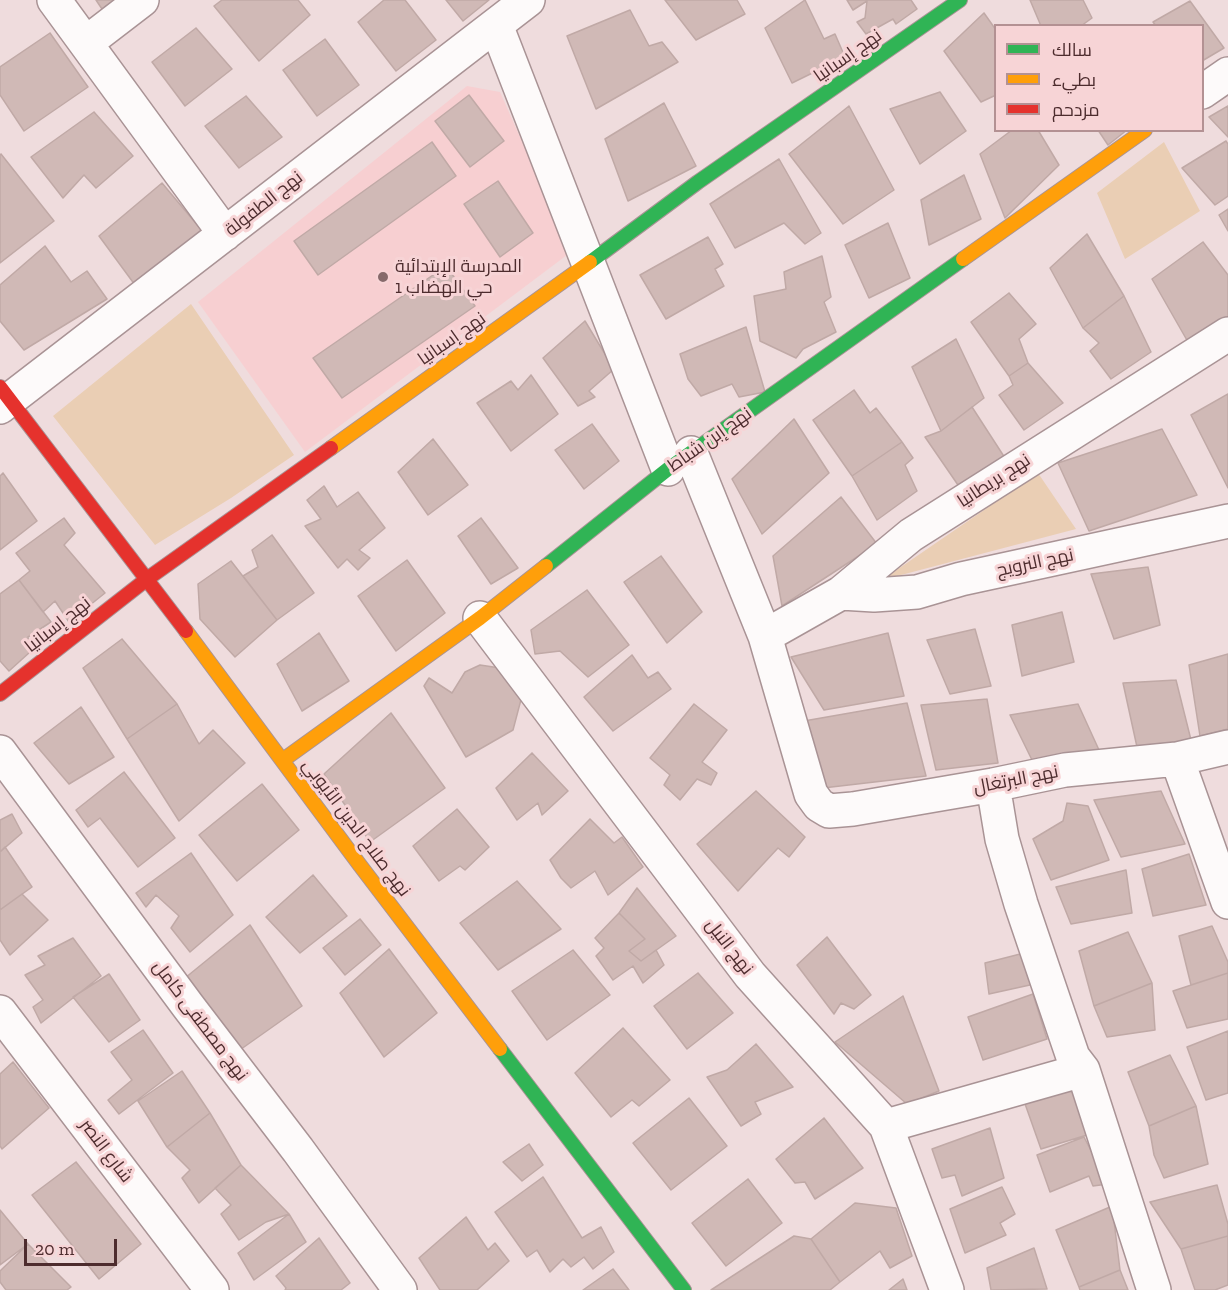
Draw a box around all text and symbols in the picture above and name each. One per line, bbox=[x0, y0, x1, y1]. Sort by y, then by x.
legend bbox=[994, 24, 1204, 132]
street label: نهج إسبانيا bbox=[810, 25, 886, 87]
text: سالك bbox=[1052, 39, 1092, 61]
text: بطيء bbox=[1052, 69, 1096, 91]
text: مزدحم bbox=[1052, 99, 1100, 121]
street label: نهج الطفولة bbox=[221, 167, 307, 241]
place label: المدرسة الإبتدائية حي الهضاب 1 bbox=[395, 256, 522, 298]
marker: المدرسة الإبتدائية حي الهضاب 1 bbox=[376, 270, 390, 284]
street label: نهج إسبانيا bbox=[414, 308, 490, 370]
street label: نهج إبن شباط bbox=[664, 403, 756, 477]
street label: نهج بريطانيا bbox=[953, 449, 1035, 513]
street label: نهج النرويج bbox=[994, 544, 1076, 582]
street label: نهج إسبانيا bbox=[21, 593, 95, 657]
street label: نهج صلاح الدين الأيوبي bbox=[297, 755, 415, 901]
street label: نهج البرتغال bbox=[972, 761, 1060, 799]
street label: نهج النيل bbox=[700, 915, 758, 979]
street label: نهج مصطفى كامل bbox=[148, 957, 252, 1085]
street label: شارع النصر bbox=[75, 1115, 137, 1187]
scale bar bbox=[27, 1227, 120, 1265]
text: 20 m bbox=[35, 1238, 74, 1260]

